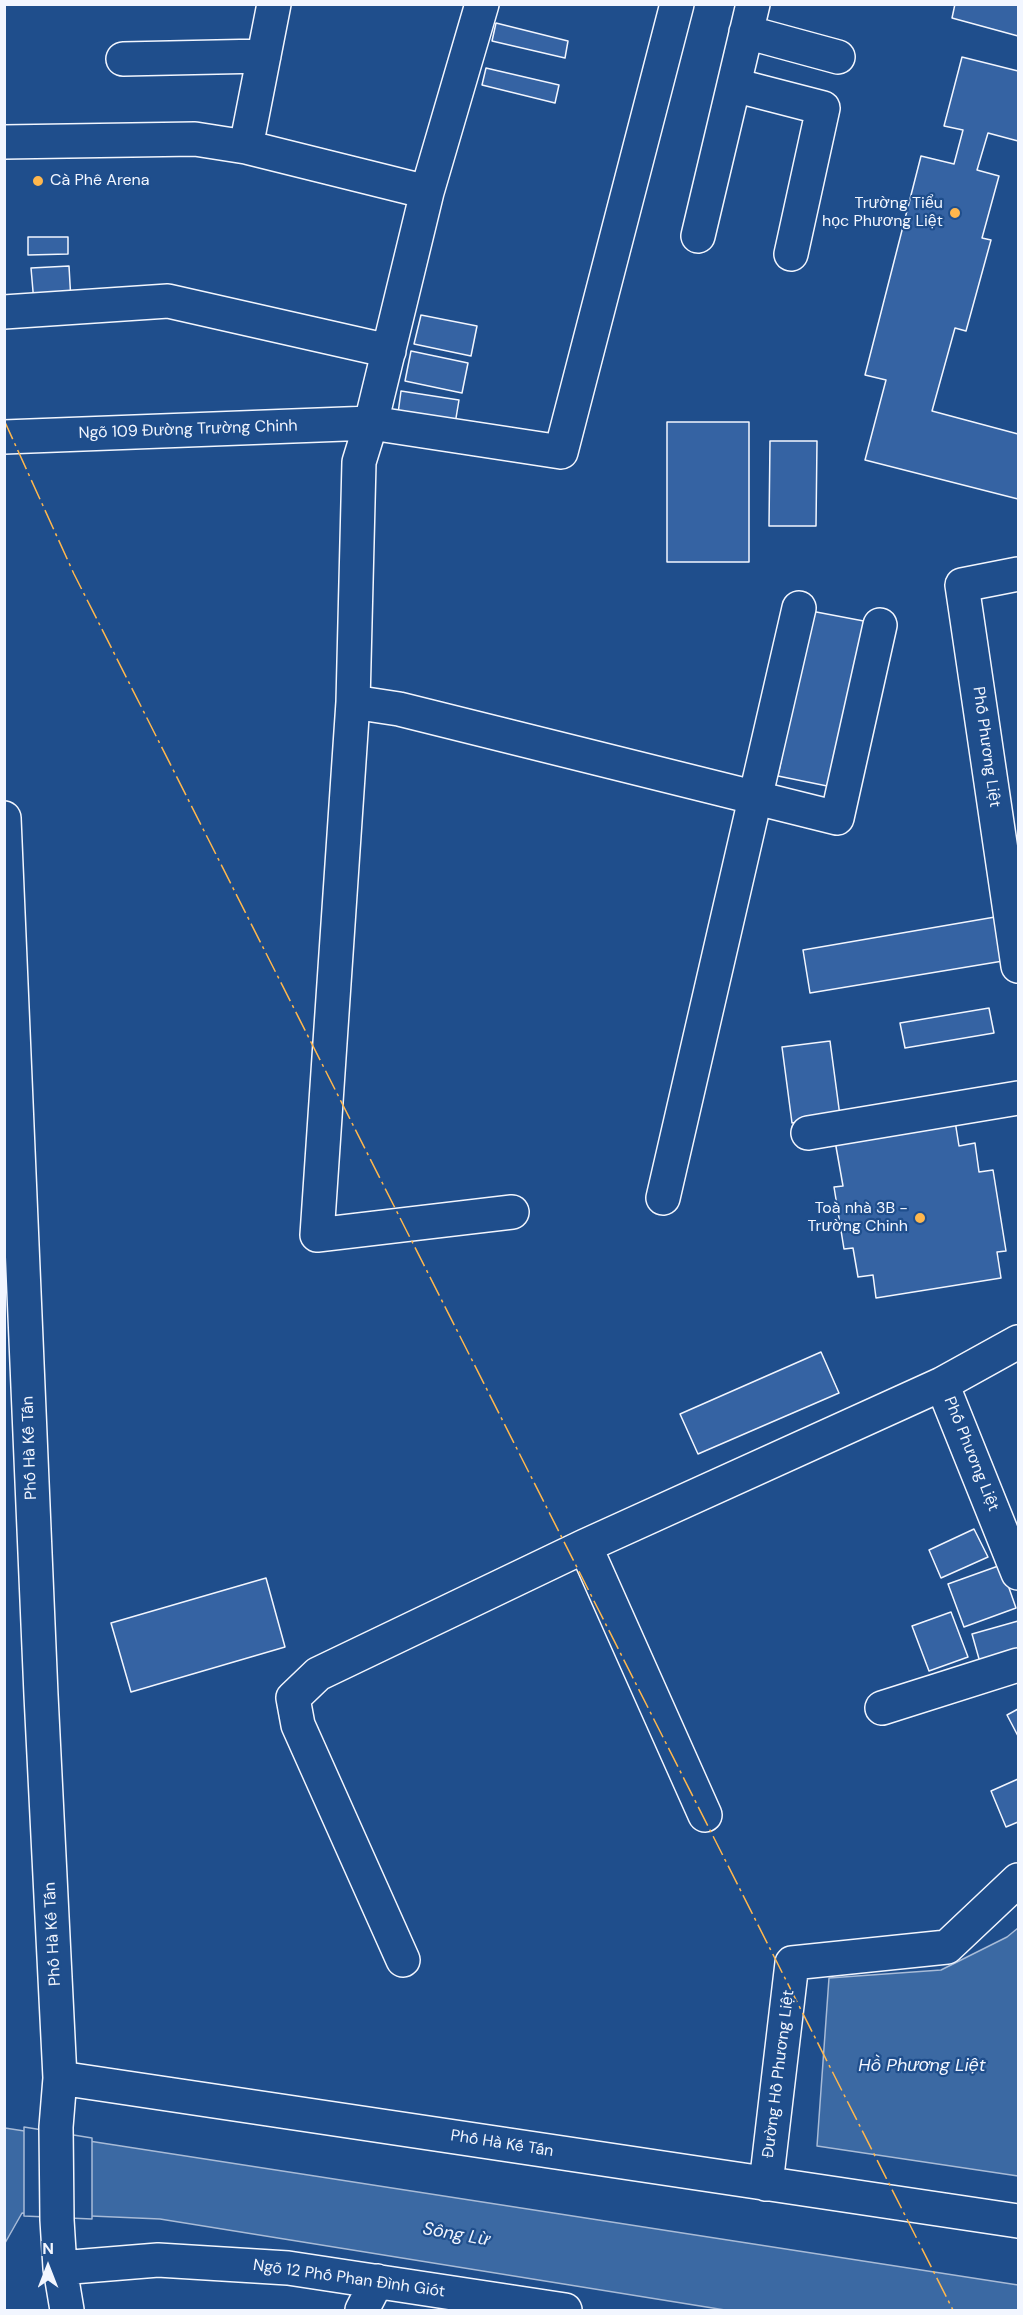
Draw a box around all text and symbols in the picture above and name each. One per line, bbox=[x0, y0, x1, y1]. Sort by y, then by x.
place label: Cà Phê Arena bbox=[50, 171, 149, 191]
marker: Cà Phê Arena bbox=[31, 174, 45, 188]
place label: Trường Tiểu học Phương Liệt bbox=[822, 194, 943, 232]
marker: Trường Tiểu học Phương Liệt bbox=[948, 206, 962, 220]
street label: Ngõ 109 Đường Trường Chinh bbox=[78, 417, 298, 443]
street label: Phố Phương Liệt bbox=[968, 685, 1004, 809]
place label: Toà nhà 3B - Trường Chinh bbox=[808, 1199, 908, 1237]
marker: Toà nhà 3B - Trường Chinh bbox=[913, 1211, 927, 1225]
street label: Phố Phương Liệt bbox=[939, 1394, 1003, 1514]
street label: Phố Hà Kế Tấn bbox=[19, 1396, 41, 1500]
street label: Phố Hà Kế Tấn bbox=[41, 1882, 65, 1986]
street label: Đường Hồ Phương Liệt bbox=[759, 1989, 799, 2159]
water label: Hồ Phương Liệt bbox=[858, 2055, 986, 2077]
street label: Phố Hà Kế Tấn bbox=[449, 2126, 555, 2162]
water label: Sông Lừ bbox=[421, 2219, 491, 2251]
north arrow bbox=[18, 2237, 78, 2297]
text: N bbox=[42, 2238, 54, 2259]
street label: Ngõ 12 Phố Phan Đình Giót bbox=[252, 2256, 446, 2302]

